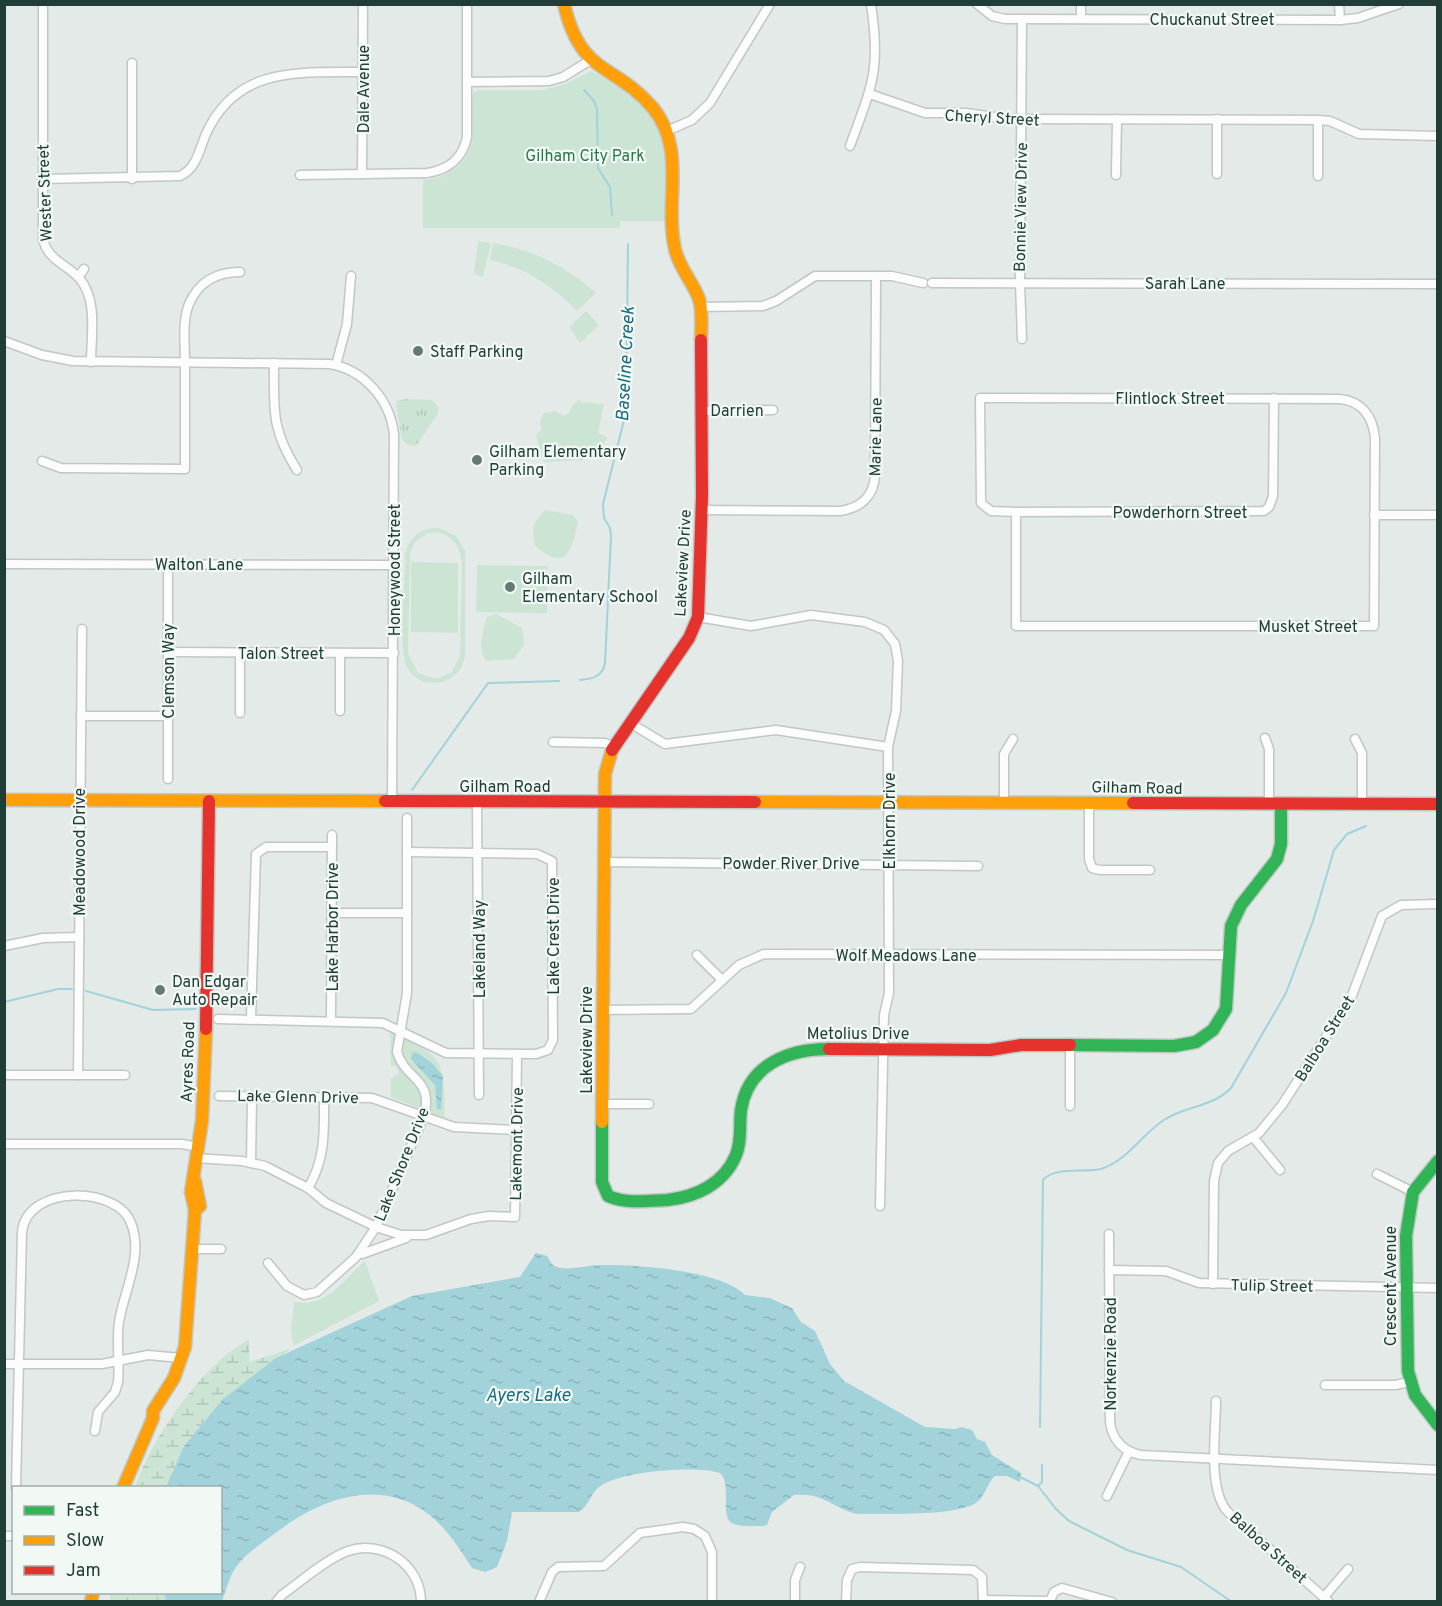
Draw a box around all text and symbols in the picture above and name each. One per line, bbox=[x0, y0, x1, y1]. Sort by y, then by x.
street label: Chuckanut Street bbox=[1150, 11, 1274, 31]
street label: Dale Avenue bbox=[355, 45, 375, 133]
street label: Cheryl Street bbox=[944, 107, 1040, 131]
street label: Bonnie View Drive bbox=[1011, 142, 1033, 272]
street label: Wester Street bbox=[34, 144, 58, 242]
park label: Gilham City Park bbox=[525, 147, 645, 167]
street label: Sarah Lane bbox=[1145, 275, 1225, 295]
water label: Baseline Creek bbox=[612, 305, 641, 422]
place label: Staff Parking bbox=[430, 343, 524, 363]
marker: Staff Parking bbox=[411, 344, 425, 358]
street label: Flintlock Street bbox=[1115, 390, 1225, 410]
street label: Marie Lane bbox=[866, 397, 888, 477]
street label: Darrien bbox=[710, 402, 764, 422]
place label: Gilham Elementary Parking bbox=[489, 443, 627, 481]
marker: Gilham Elementary Parking bbox=[470, 453, 484, 467]
street label: Honeywood Street bbox=[386, 504, 406, 636]
street label: Powderhorn Street bbox=[1112, 504, 1248, 524]
street label: Lakeview Drive bbox=[671, 509, 697, 617]
street label: Walton Lane bbox=[155, 556, 243, 576]
place label: Gilham Elementary School bbox=[522, 570, 658, 608]
marker: Gilham Elementary School bbox=[503, 580, 517, 594]
street label: Musket Street bbox=[1258, 618, 1358, 638]
street label: Clemson Way bbox=[160, 623, 180, 719]
street label: Talon Street bbox=[238, 645, 324, 665]
street label: Elkhorn Drive bbox=[881, 772, 901, 870]
street label: Gilham Road bbox=[459, 778, 551, 798]
street label: Gilham Road bbox=[1091, 778, 1183, 800]
street label: Meadowood Drive bbox=[71, 788, 91, 916]
street label: Powder River Drive bbox=[722, 855, 860, 875]
street label: Lake Harbor Drive bbox=[324, 862, 344, 992]
street label: Lake Crest Drive bbox=[545, 877, 565, 995]
street label: Lakeland Way bbox=[471, 900, 491, 998]
street label: Wolf Meadows Lane bbox=[835, 947, 977, 967]
place label: Dan Edgar Auto Repair bbox=[172, 973, 257, 1011]
marker: Dan Edgar Auto Repair bbox=[153, 983, 167, 997]
street label: Lakeview Drive bbox=[578, 986, 598, 1094]
street label: Balboa Street bbox=[1291, 992, 1360, 1086]
street label: Ayres Road bbox=[178, 1021, 200, 1103]
street label: Metolius Drive bbox=[807, 1025, 909, 1045]
street label: Lake Glenn Drive bbox=[237, 1087, 359, 1109]
street label: Lakemont Drive bbox=[507, 1087, 529, 1201]
street label: Lake Shore Drive bbox=[371, 1105, 435, 1225]
street label: Crescent Avenue bbox=[1382, 1226, 1402, 1346]
street label: Tulip Street bbox=[1230, 1276, 1314, 1298]
street label: Norkenzie Road bbox=[1102, 1297, 1122, 1411]
water label: Ayers Lake bbox=[486, 1385, 571, 1408]
legend bbox=[12, 1486, 222, 1594]
text: Fast bbox=[66, 1500, 99, 1523]
street label: Balboa Street bbox=[1225, 1508, 1311, 1589]
text: Slow bbox=[66, 1530, 104, 1553]
text: Jam bbox=[66, 1560, 101, 1583]

